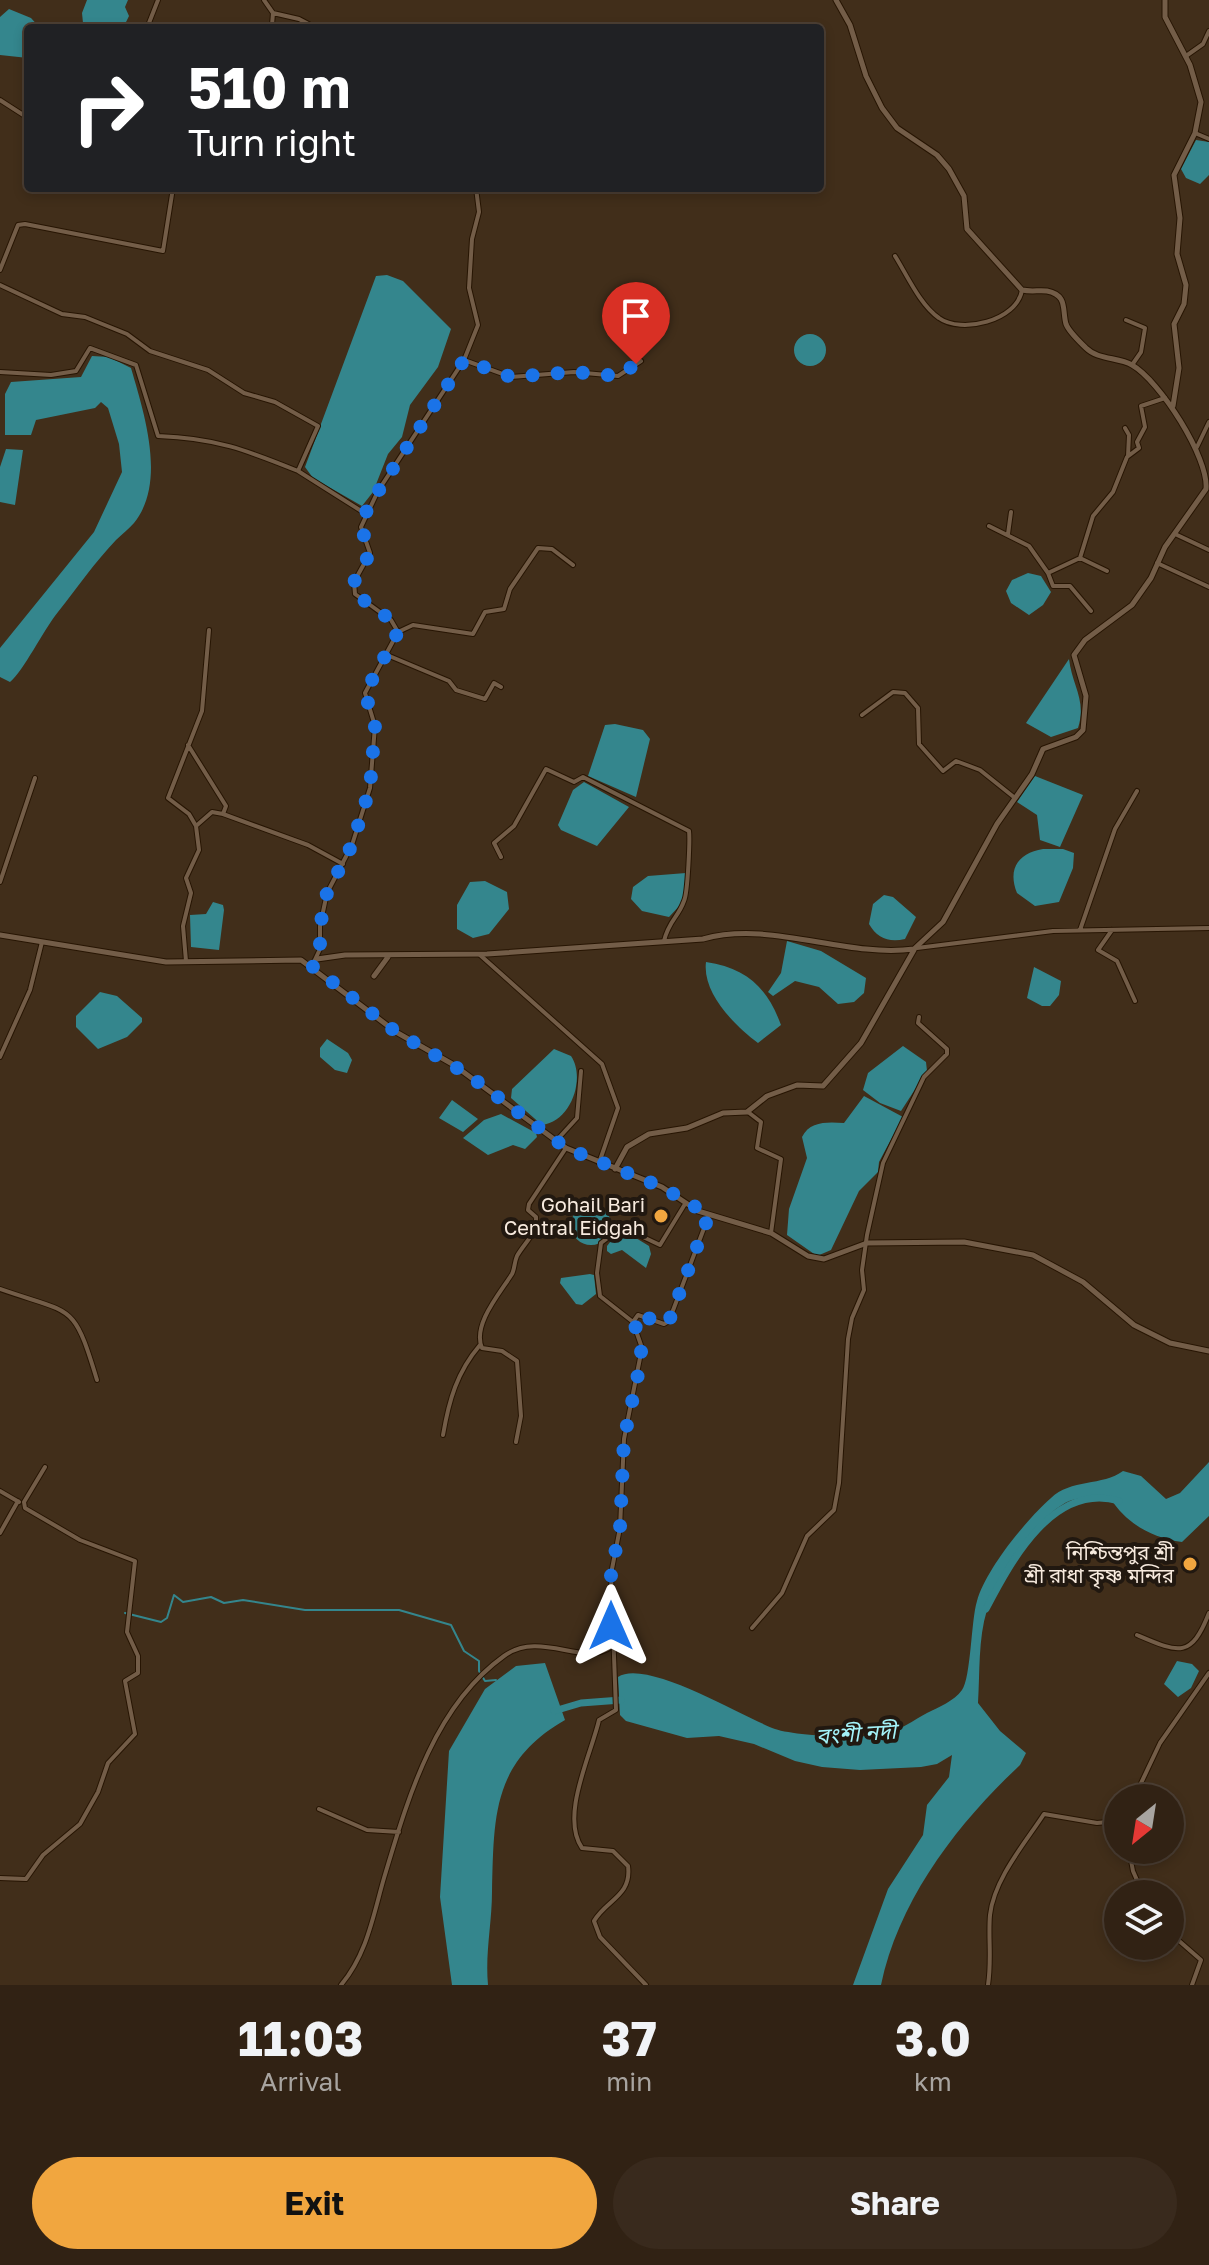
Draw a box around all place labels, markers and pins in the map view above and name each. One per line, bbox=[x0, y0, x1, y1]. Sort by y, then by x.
pin bbox=[602, 282, 670, 364]
place label: Gohail Bari Central Eidgah bbox=[504, 1192, 645, 1239]
marker: Gohail Bari Central Eidgah bbox=[652, 1207, 670, 1225]
place label: নিশ্চিন্তপুর শ্রী শ্রী রাধা কৃষ্ণ মন্দির bbox=[1023, 1540, 1175, 1589]
marker: নিশ্চিন্তপুর শ্রী শ্রী রাধা কৃষ্ণ মন্দির bbox=[1181, 1555, 1199, 1573]

